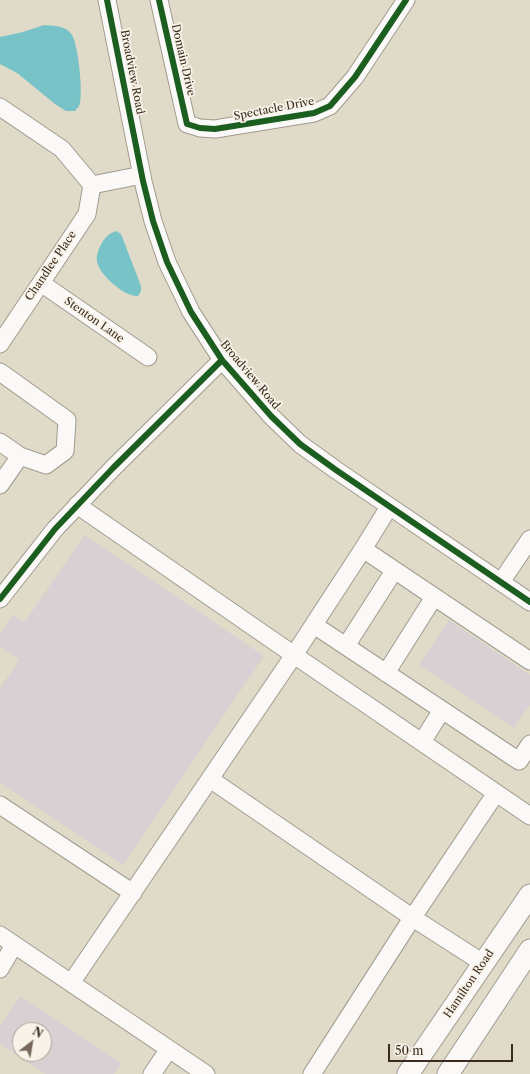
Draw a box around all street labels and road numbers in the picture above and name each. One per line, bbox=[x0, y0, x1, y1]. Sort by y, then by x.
street label: Domain Drive bbox=[168, 23, 198, 97]
street label: Broadview Road bbox=[117, 29, 147, 115]
street label: Spectacle Drive bbox=[233, 95, 315, 123]
street label: Chandlee Place bbox=[23, 229, 79, 303]
street label: Stenton Lane bbox=[62, 295, 126, 345]
street label: Broadview Road bbox=[217, 338, 283, 412]
street label: Hamilton Road bbox=[441, 947, 497, 1021]

